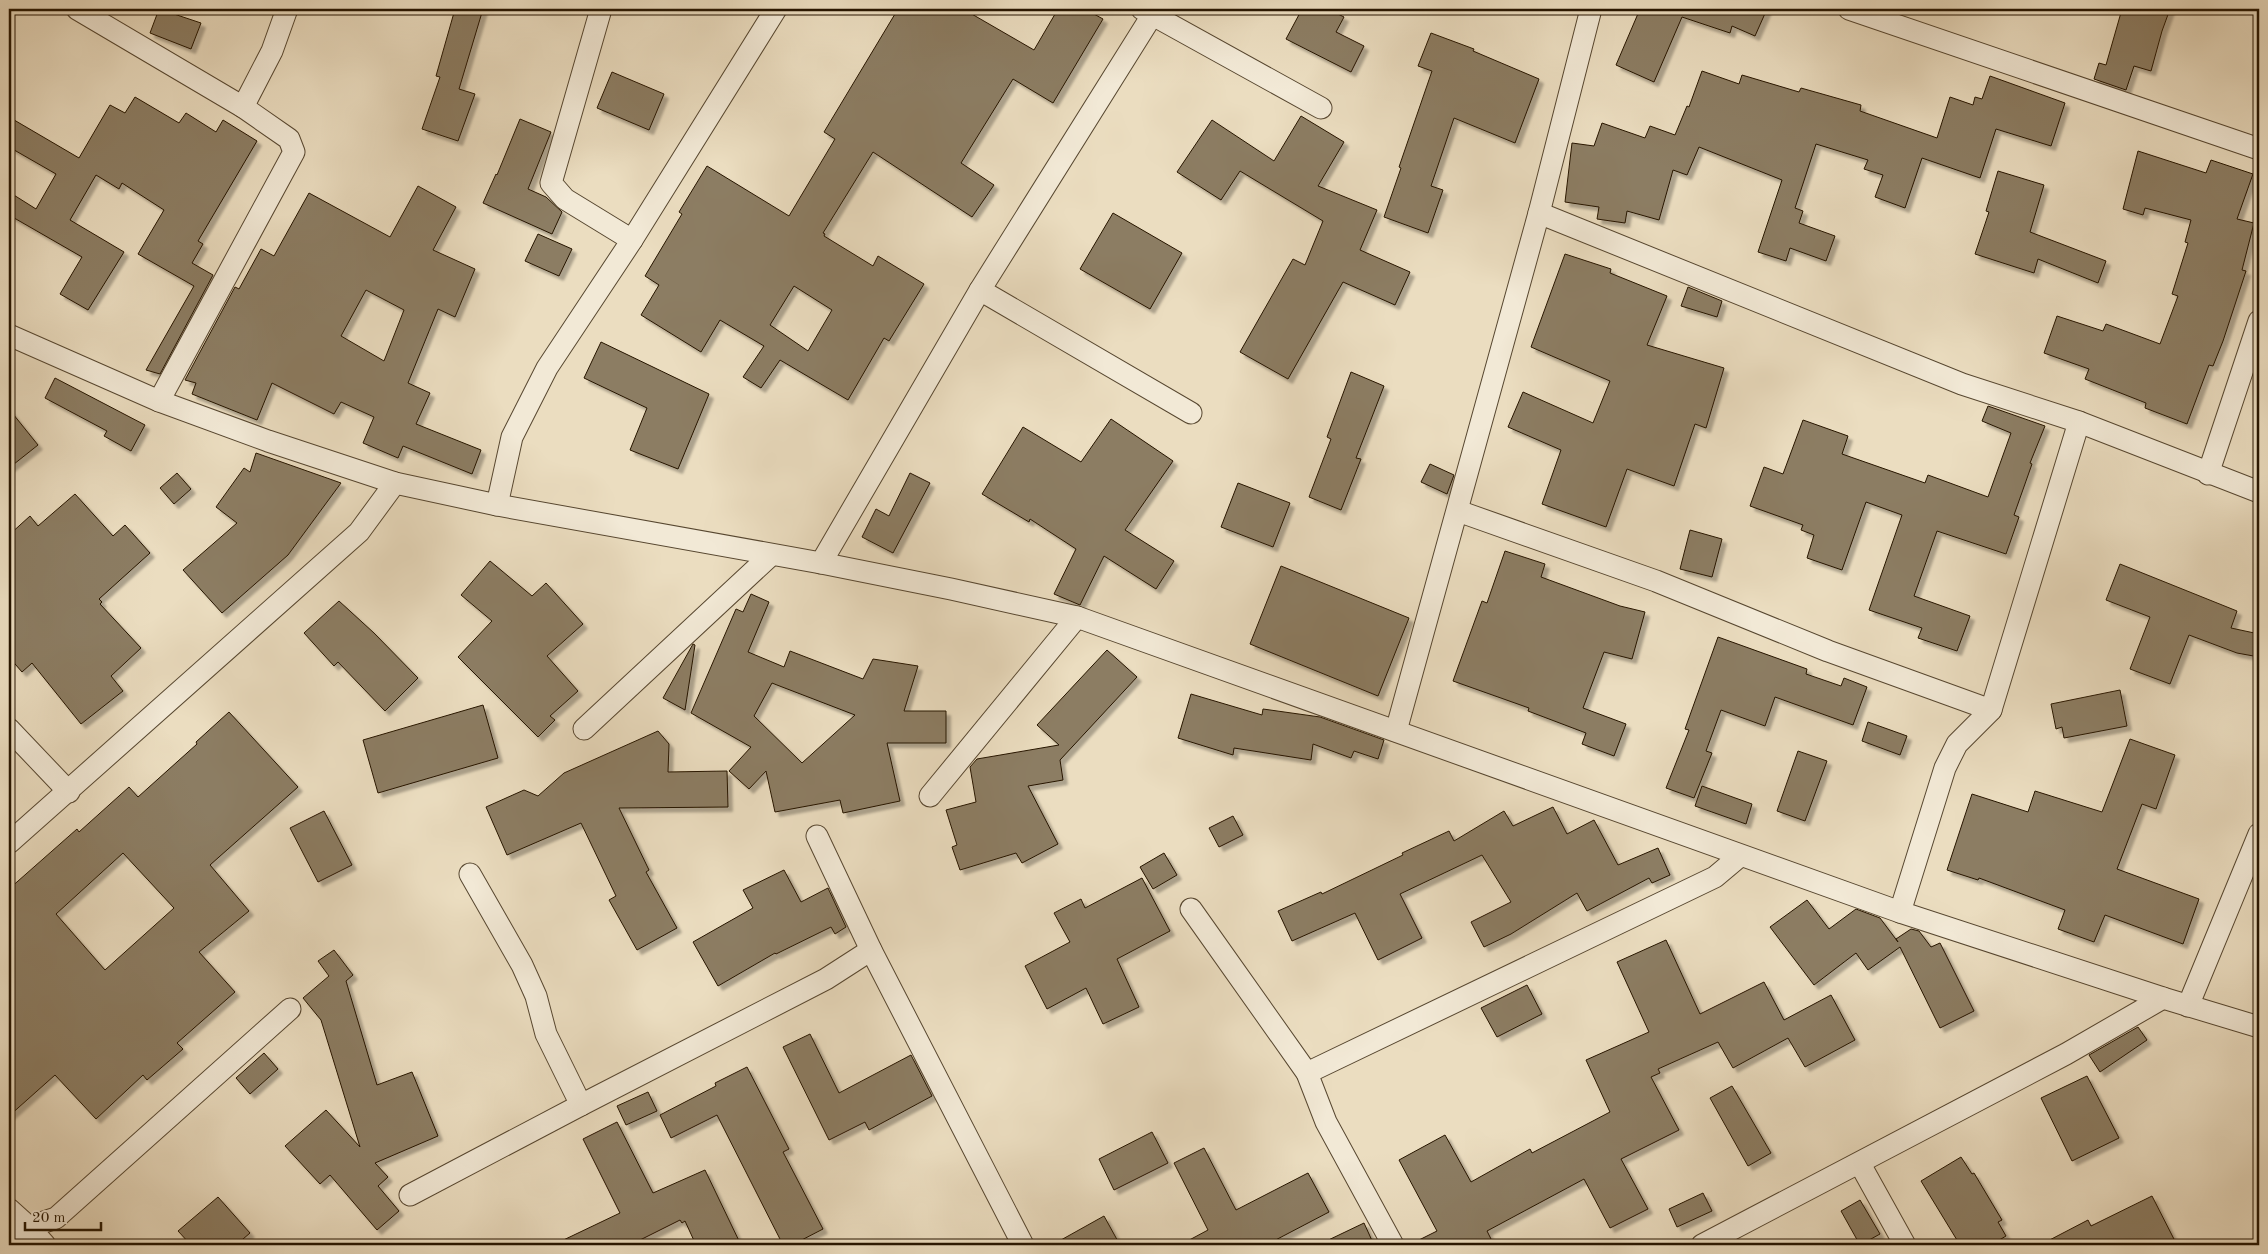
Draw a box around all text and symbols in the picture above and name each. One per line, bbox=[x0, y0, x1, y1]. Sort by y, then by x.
scale bar bbox=[25, 1199, 101, 1231]
text: 20 m bbox=[32, 1211, 66, 1226]

